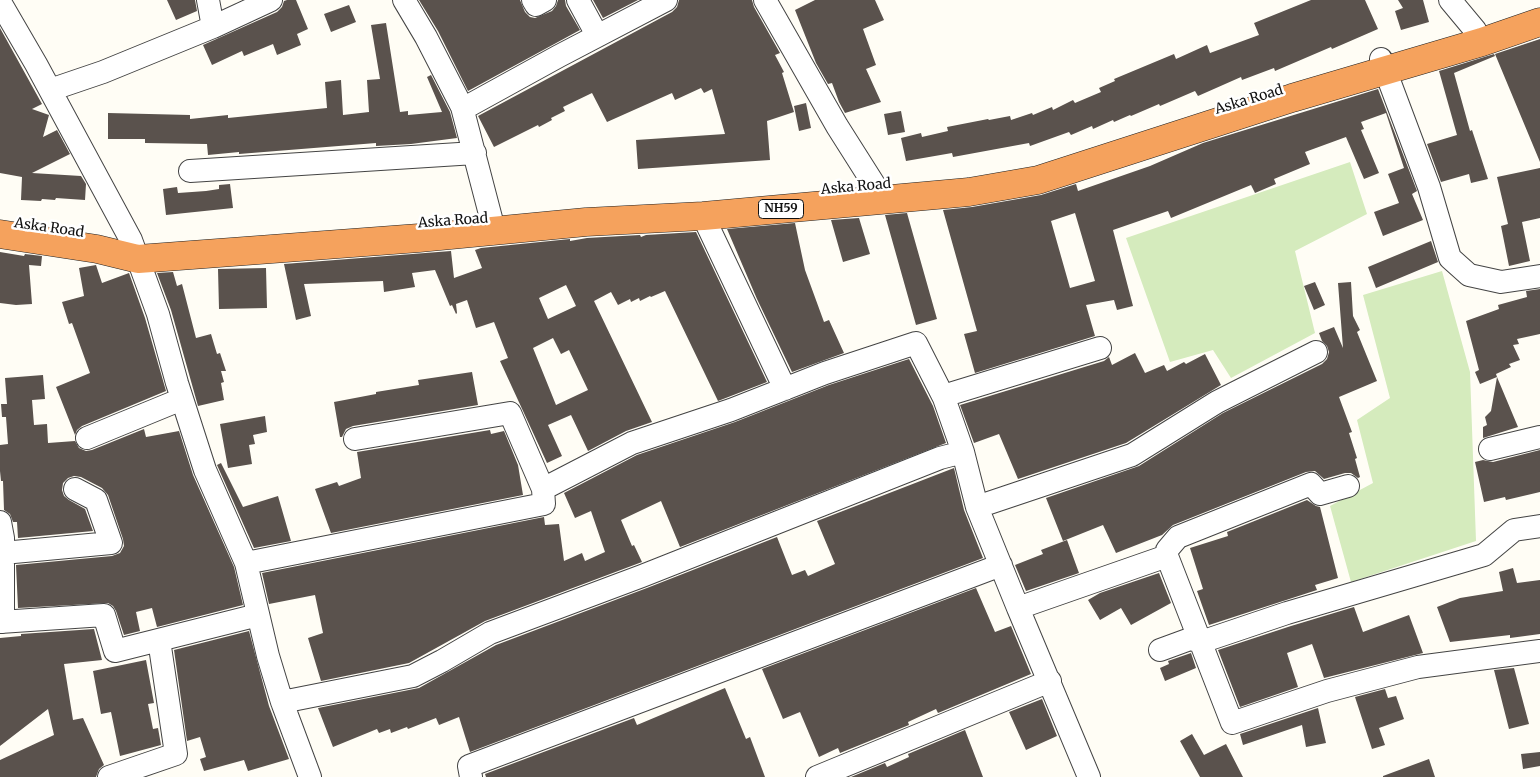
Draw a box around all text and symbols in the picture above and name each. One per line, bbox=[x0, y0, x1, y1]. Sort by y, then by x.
street label: Aska Road bbox=[1213, 82, 1285, 118]
street label: Aska Road bbox=[820, 176, 892, 198]
road number: NH59 bbox=[758, 200, 804, 218]
street label: Aska Road bbox=[417, 210, 489, 232]
street label: Aska Road bbox=[13, 215, 85, 241]

